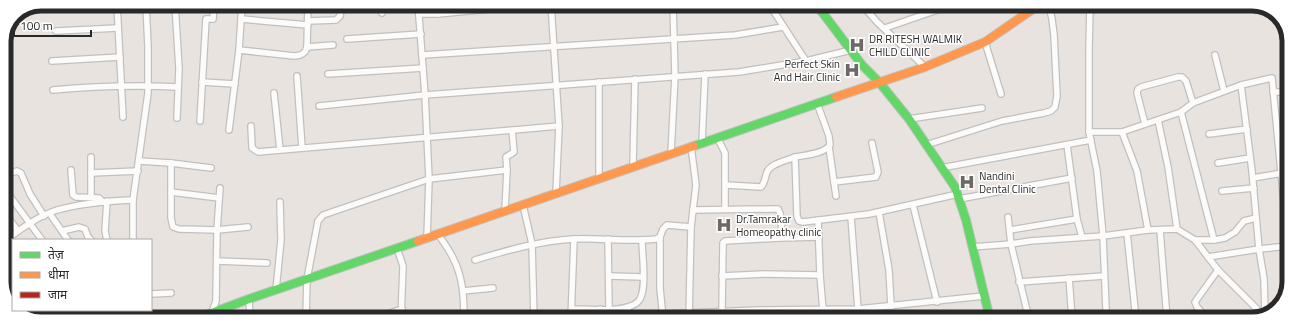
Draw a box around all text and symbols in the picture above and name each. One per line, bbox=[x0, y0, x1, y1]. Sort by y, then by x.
scale bar bbox=[14, 12, 91, 38]
text: 100 m bbox=[20, 16, 53, 35]
place label: DR RITESH WALMIK CHILD CLINIC bbox=[869, 31, 963, 60]
hospital icon: DR RITESH WALMIK CHILD CLINIC bbox=[848, 36, 866, 54]
place label: Perfect Skin And Hair Clinic bbox=[774, 56, 840, 85]
hospital icon: Perfect Skin And Hair Clinic bbox=[843, 61, 861, 79]
place label: Nandini Dental Clinic bbox=[979, 168, 1036, 197]
hospital icon: Nandini Dental Clinic bbox=[958, 173, 976, 191]
place label: Dr.Tamrakar Homeopathy clinic bbox=[736, 211, 822, 240]
hospital icon: Dr.Tamrakar Homeopathy clinic bbox=[715, 216, 733, 234]
legend bbox=[12, 239, 152, 311]
text: तेज़ bbox=[48, 245, 65, 264]
text: धीमा bbox=[48, 265, 70, 284]
text: जाम bbox=[48, 285, 68, 304]

